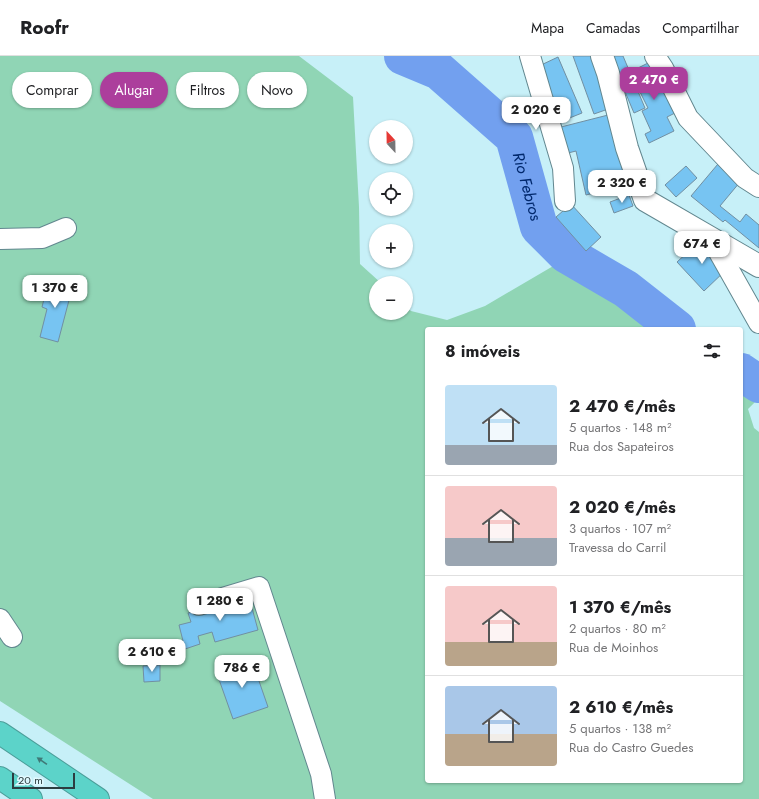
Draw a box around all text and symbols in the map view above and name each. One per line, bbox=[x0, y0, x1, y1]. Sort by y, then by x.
text: Roofr bbox=[20, 14, 69, 41]
text: Mapa bbox=[531, 18, 564, 38]
text: Camadas bbox=[586, 18, 640, 38]
text: Compartilhar bbox=[662, 18, 739, 38]
pin: 2 470 € bbox=[617, 67, 691, 101]
text: 2 470 € bbox=[629, 70, 679, 89]
chip: Comprar bbox=[12, 72, 92, 108]
chip: Alugar bbox=[100, 72, 168, 108]
chip: Filtros bbox=[176, 72, 239, 108]
chip: Novo bbox=[247, 72, 307, 108]
pin: 2 020 € bbox=[499, 97, 573, 131]
text: 2 020 € bbox=[511, 100, 561, 119]
north arrow bbox=[369, 120, 413, 164]
map controls bbox=[369, 120, 413, 320]
water label: Rio Febros bbox=[507, 150, 548, 224]
pin: 2 320 € bbox=[585, 170, 659, 204]
button: locate bbox=[369, 172, 413, 216]
text: 2 320 € bbox=[597, 173, 647, 192]
button: + bbox=[369, 224, 413, 268]
pin: 674 € bbox=[674, 231, 730, 265]
text: 674 € bbox=[683, 234, 721, 253]
pin: 1 370 € bbox=[18, 275, 92, 309]
button: − bbox=[369, 276, 413, 320]
text: 1 370 € bbox=[31, 278, 79, 297]
text: 8 imóveis bbox=[445, 339, 520, 363]
icon: filters bbox=[701, 340, 723, 362]
text: 2 470 €/mês bbox=[569, 394, 675, 418]
icon: home bbox=[477, 401, 525, 449]
text: 5 quartos · 148 m² bbox=[569, 418, 671, 437]
text: Rua dos Sapateiros bbox=[569, 437, 674, 456]
text: 2 020 €/mês bbox=[569, 495, 676, 519]
icon: home bbox=[477, 502, 525, 550]
text: 3 quartos · 107 m² bbox=[569, 519, 671, 538]
text: Travessa do Carril bbox=[569, 538, 666, 557]
pin: 1 280 € bbox=[183, 588, 257, 622]
text: 1 280 € bbox=[196, 591, 244, 610]
text: 1 370 €/mês bbox=[569, 595, 671, 619]
icon: home bbox=[477, 602, 525, 650]
text: 2 quartos · 80 m² bbox=[569, 619, 666, 638]
text: Rua de Moinhos bbox=[569, 638, 658, 657]
pin: 2 610 € bbox=[115, 639, 189, 673]
text: 2 610 € bbox=[128, 642, 176, 661]
pin: 786 € bbox=[214, 655, 270, 689]
text: 786 € bbox=[223, 658, 261, 677]
text: 2 610 €/mês bbox=[569, 695, 673, 719]
icon: home bbox=[477, 702, 525, 750]
text: 5 quartos · 138 m² bbox=[569, 719, 671, 738]
text: Rua do Castro Guedes bbox=[569, 738, 693, 757]
one-way arrow bbox=[37, 758, 48, 765]
scale bar bbox=[12, 771, 75, 790]
text: 20 m bbox=[18, 772, 43, 788]

